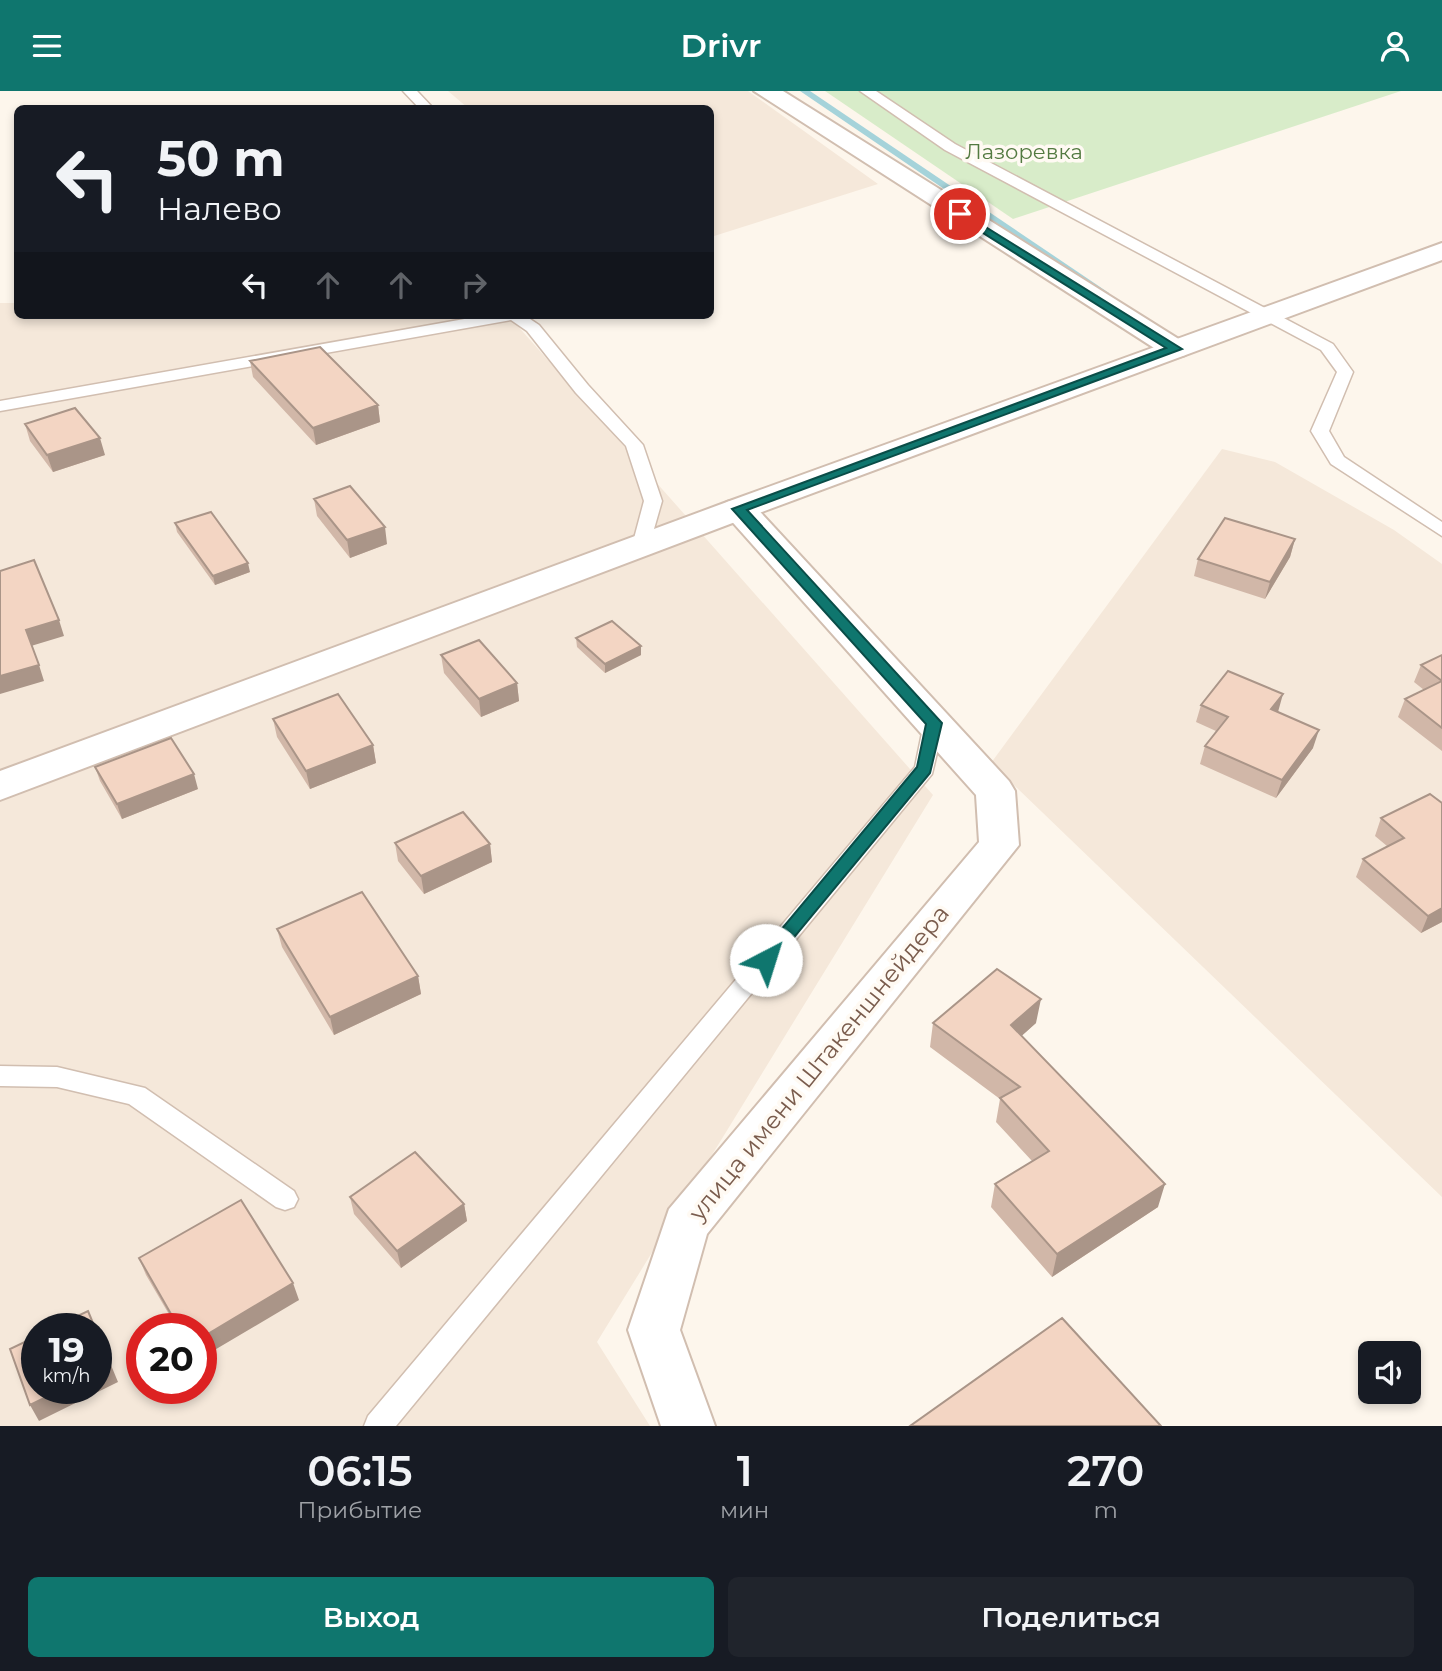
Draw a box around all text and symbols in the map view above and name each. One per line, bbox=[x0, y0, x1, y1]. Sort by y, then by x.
text: Drivr bbox=[681, 26, 761, 65]
icon: menu bbox=[28, 27, 66, 65]
icon: person bbox=[1376, 27, 1414, 65]
text: 50 m bbox=[157, 129, 285, 188]
icon: left bbox=[42, 133, 133, 224]
park label: Лазоревка bbox=[965, 139, 1083, 164]
pin bbox=[930, 184, 990, 244]
text: Налево bbox=[157, 189, 282, 228]
icon: arrive bbox=[941, 195, 979, 233]
icon: left bbox=[236, 266, 274, 304]
icon: ahead bbox=[309, 266, 347, 304]
icon: ahead bbox=[382, 266, 420, 304]
icon: right bbox=[455, 266, 493, 304]
street label: улица имени Штакеншнейдера bbox=[682, 899, 955, 1227]
position arrow bbox=[729, 923, 803, 997]
speed limit sign: 20 bbox=[126, 1313, 217, 1404]
text: 19 bbox=[48, 1328, 85, 1371]
map controls bbox=[1358, 1341, 1421, 1404]
button: sound bbox=[1358, 1341, 1421, 1404]
text: km/h bbox=[42, 1365, 91, 1387]
text: 06:15 bbox=[307, 1445, 413, 1497]
text: 1 bbox=[737, 1445, 753, 1497]
text: 270 bbox=[1067, 1445, 1144, 1497]
text: Прибытие bbox=[298, 1496, 422, 1524]
text: мин bbox=[720, 1496, 769, 1524]
text: m bbox=[1093, 1496, 1118, 1524]
button: Выход bbox=[28, 1577, 714, 1657]
button: Поделиться bbox=[728, 1577, 1414, 1657]

